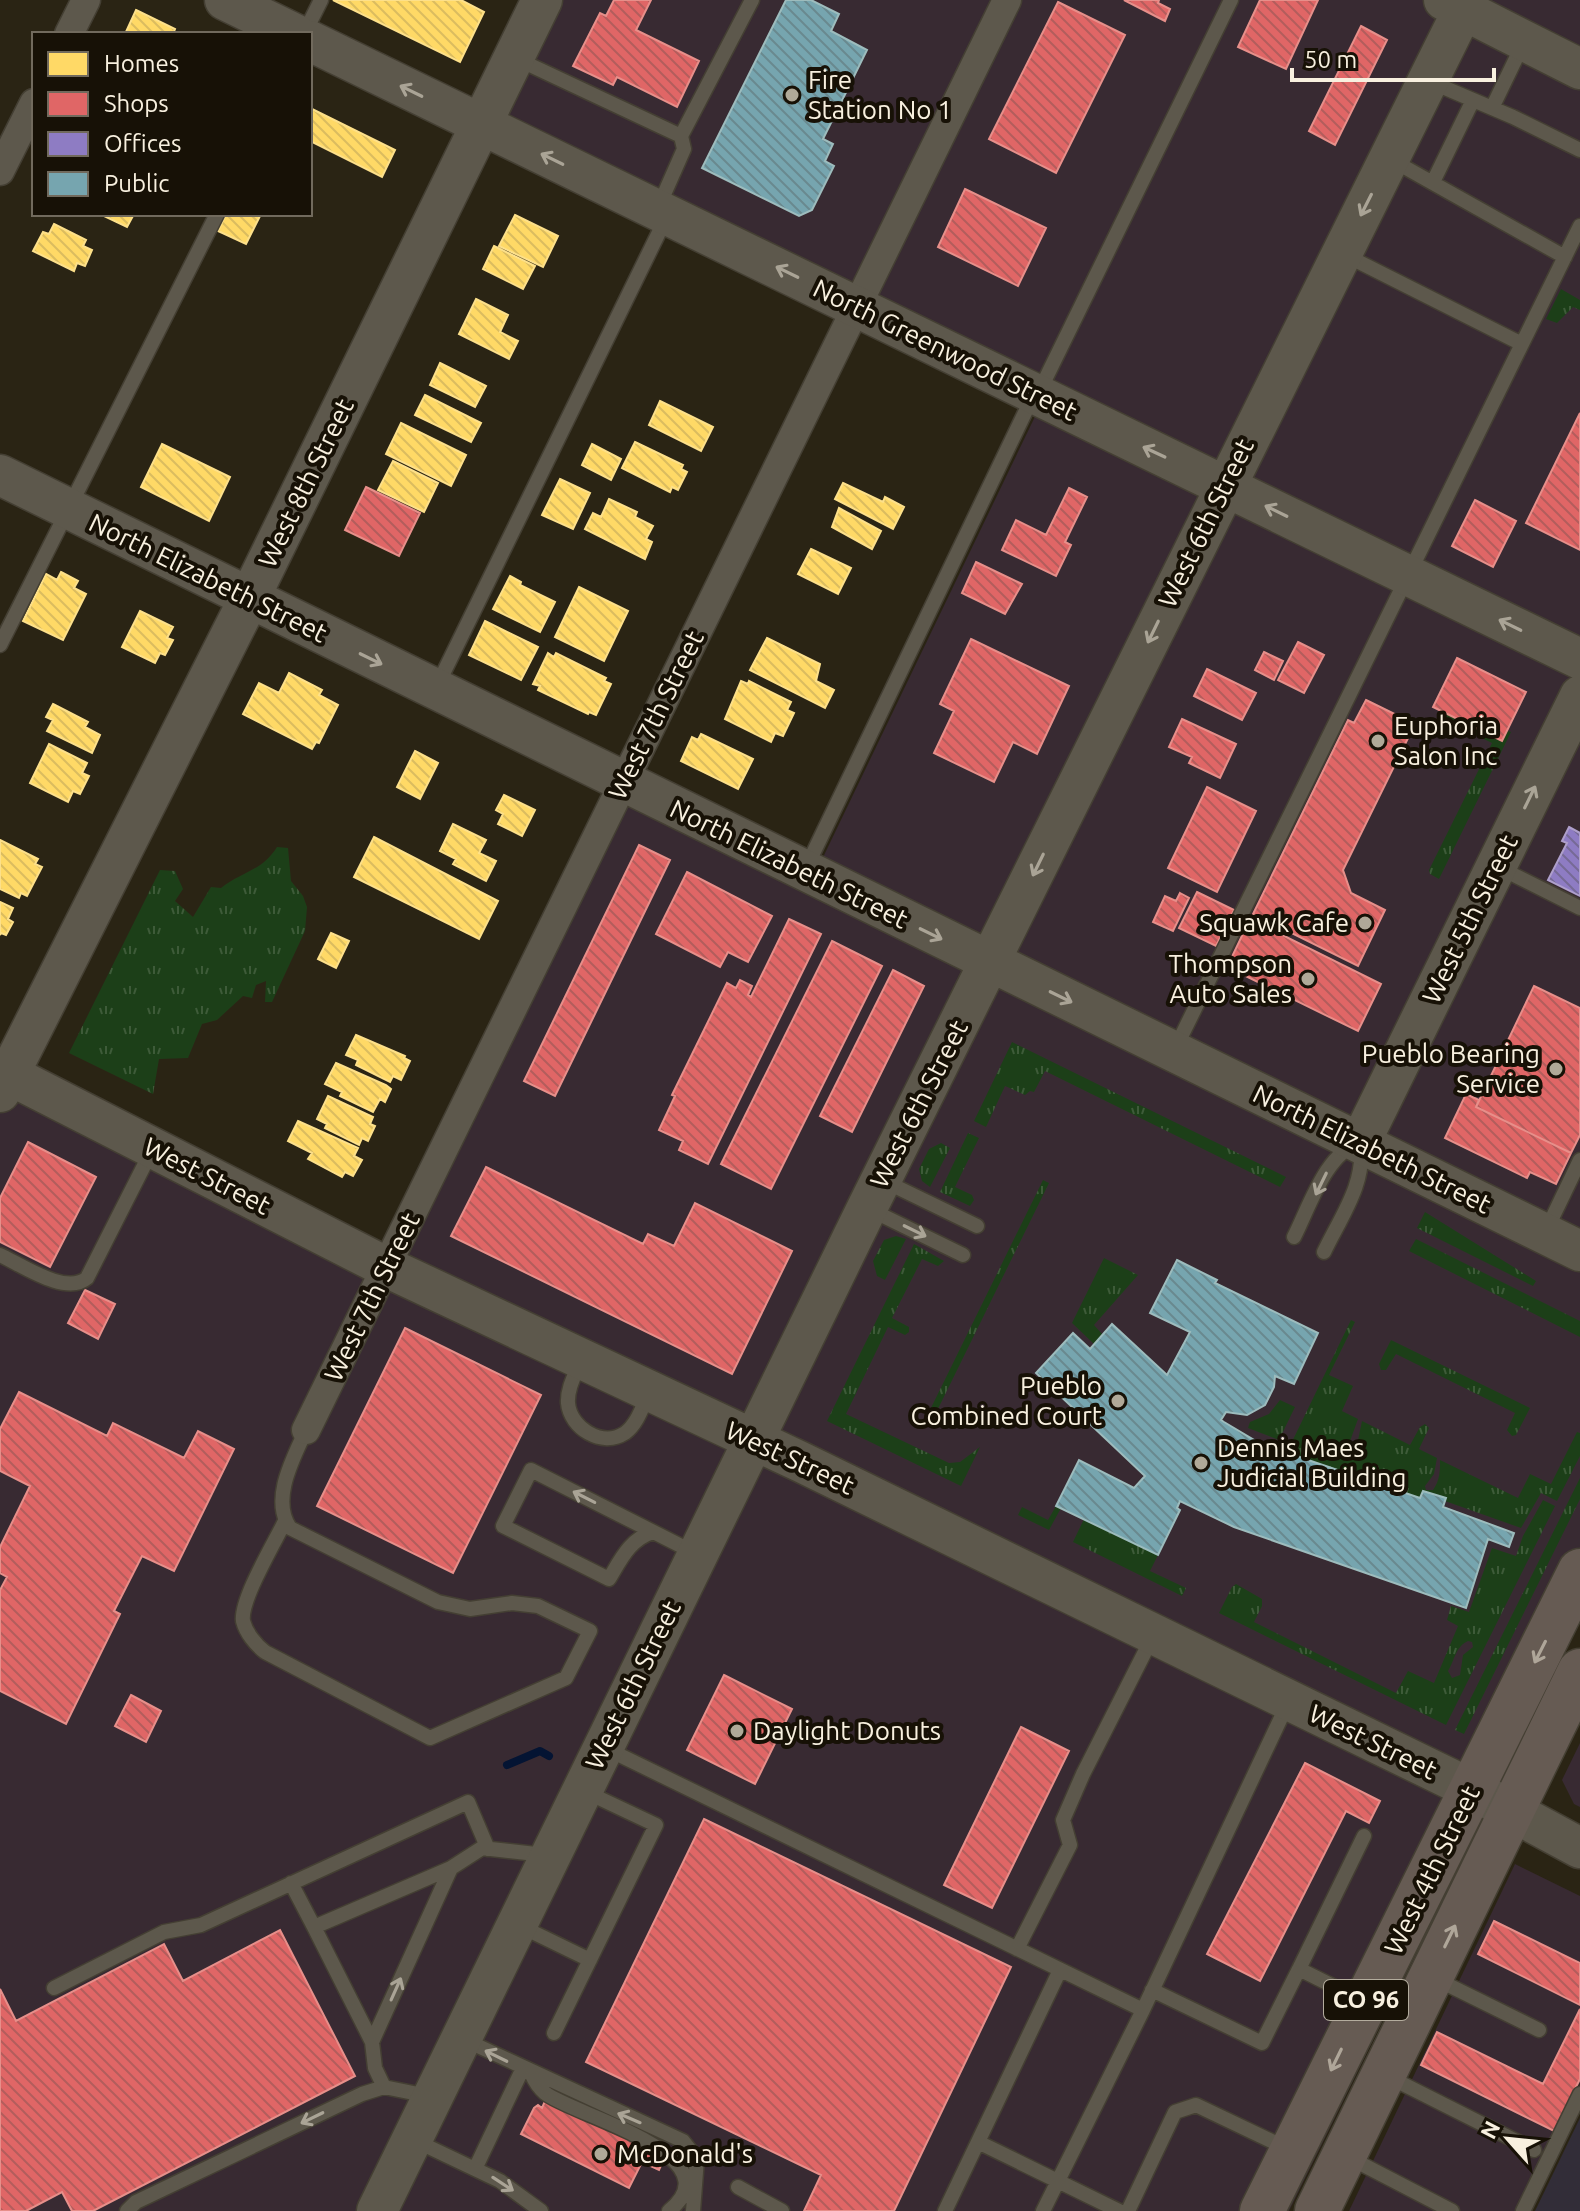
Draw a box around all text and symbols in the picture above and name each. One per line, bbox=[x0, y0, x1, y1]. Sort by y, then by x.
legend bbox=[32, 32, 312, 216]
scale bar bbox=[1292, 32, 1494, 82]
text: 50 m bbox=[1304, 46, 1357, 73]
text: Homes bbox=[104, 50, 179, 77]
place label: Fire Station No 1 bbox=[808, 65, 952, 124]
one-way arrow bbox=[399, 83, 423, 98]
marker: Fire Station No 1 bbox=[783, 86, 801, 104]
text: Shops bbox=[104, 90, 169, 117]
text: Offices bbox=[104, 130, 182, 157]
one-way arrow bbox=[541, 151, 565, 167]
text: Public bbox=[104, 170, 169, 197]
one-way arrow bbox=[1357, 192, 1373, 216]
one-way arrow bbox=[775, 264, 799, 279]
street label: North Greenwood Street bbox=[809, 273, 1082, 426]
street label: West 8th Street bbox=[252, 394, 359, 572]
street label: West 6th Street bbox=[1152, 434, 1259, 612]
one-way arrow bbox=[1142, 444, 1166, 459]
one-way arrow bbox=[1264, 503, 1288, 518]
street label: North Elizabeth Street bbox=[85, 507, 332, 648]
one-way arrow bbox=[1498, 617, 1522, 632]
one-way arrow bbox=[1145, 619, 1160, 643]
street label: West 7th Street bbox=[602, 626, 709, 804]
one-way arrow bbox=[359, 652, 383, 667]
place label: Euphoria Salon Inc bbox=[1394, 711, 1498, 770]
marker: Euphoria Salon Inc bbox=[1369, 732, 1387, 750]
one-way arrow bbox=[1523, 785, 1538, 809]
street label: North Elizabeth Street bbox=[666, 793, 913, 934]
street label: West 5th Street bbox=[1416, 830, 1523, 1008]
one-way arrow bbox=[1030, 852, 1045, 876]
place label: Squawk Cafe bbox=[1199, 908, 1349, 937]
marker: Squawk Cafe bbox=[1356, 914, 1374, 932]
one-way arrow bbox=[919, 927, 943, 942]
place label: Thompson Auto Sales bbox=[1168, 949, 1292, 1008]
marker: Thompson Auto Sales bbox=[1299, 970, 1317, 988]
one-way arrow bbox=[1048, 990, 1072, 1005]
street label: West 6th Street bbox=[864, 1015, 973, 1192]
place label: Pueblo Bearing Service bbox=[1362, 1039, 1540, 1098]
marker: Pueblo Bearing Service bbox=[1547, 1060, 1565, 1078]
street label: North Elizabeth Street bbox=[1249, 1078, 1496, 1219]
street label: West Street bbox=[139, 1131, 275, 1220]
one-way arrow bbox=[1312, 1172, 1327, 1195]
street label: West 7th Street bbox=[318, 1208, 425, 1386]
one-way arrow bbox=[903, 1224, 927, 1239]
place label: Pueblo Combined Court bbox=[911, 1371, 1102, 1430]
marker: Pueblo Combined Court bbox=[1109, 1392, 1127, 1410]
street label: West Street bbox=[722, 1415, 859, 1500]
place label: Dennis Maes Judicial Building bbox=[1217, 1433, 1407, 1492]
marker: Dennis Maes Judicial Building bbox=[1192, 1454, 1210, 1472]
one-way arrow bbox=[572, 1488, 596, 1504]
street label: West 6th Street bbox=[579, 1596, 686, 1774]
one-way arrow bbox=[1532, 1639, 1547, 1663]
street label: West Street bbox=[1305, 1698, 1442, 1785]
place label: Daylight Donuts bbox=[753, 1716, 941, 1745]
marker: Daylight Donuts bbox=[728, 1722, 746, 1740]
street label: West 4th Street bbox=[1378, 1781, 1485, 1959]
one-way arrow bbox=[1443, 1925, 1458, 1948]
one-way arrow bbox=[389, 1977, 404, 2001]
road number: CO 96 bbox=[1324, 1980, 1408, 2020]
one-way arrow bbox=[485, 2047, 509, 2063]
one-way arrow bbox=[1328, 2047, 1344, 2071]
north arrow bbox=[1468, 2099, 1548, 2179]
one-way arrow bbox=[617, 2109, 642, 2124]
one-way arrow bbox=[301, 2111, 325, 2126]
text: N bbox=[1475, 2117, 1505, 2143]
place label: McDonald's bbox=[617, 2139, 753, 2168]
marker: McDonald's bbox=[592, 2145, 610, 2163]
one-way arrow bbox=[492, 2176, 514, 2193]

